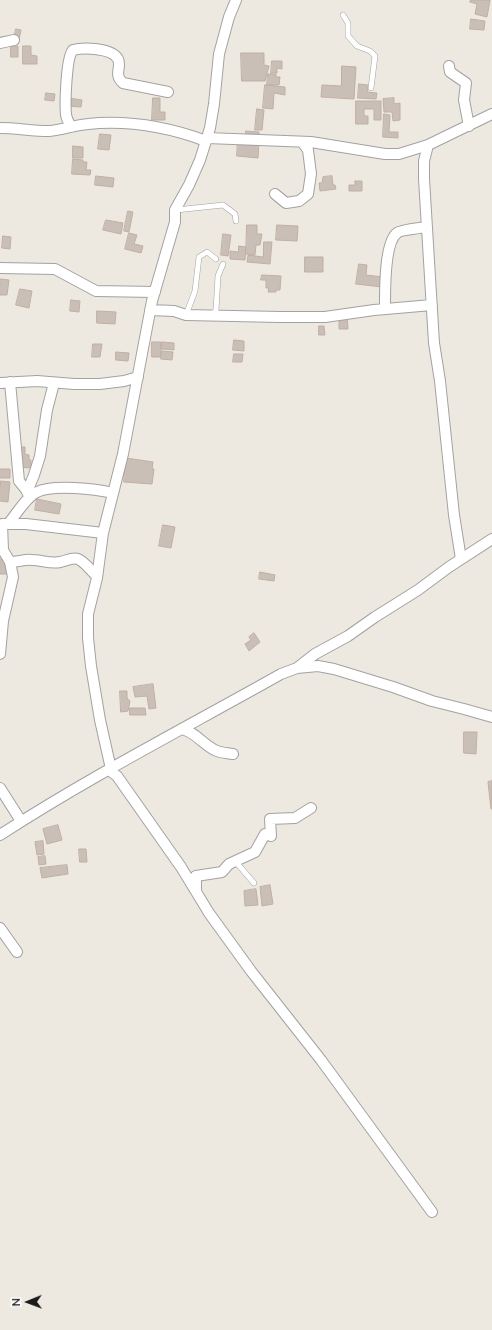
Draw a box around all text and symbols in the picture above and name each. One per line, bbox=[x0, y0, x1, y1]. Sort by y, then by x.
north arrow bbox=[8, 1282, 48, 1322]
text: N bbox=[9, 1298, 23, 1306]

